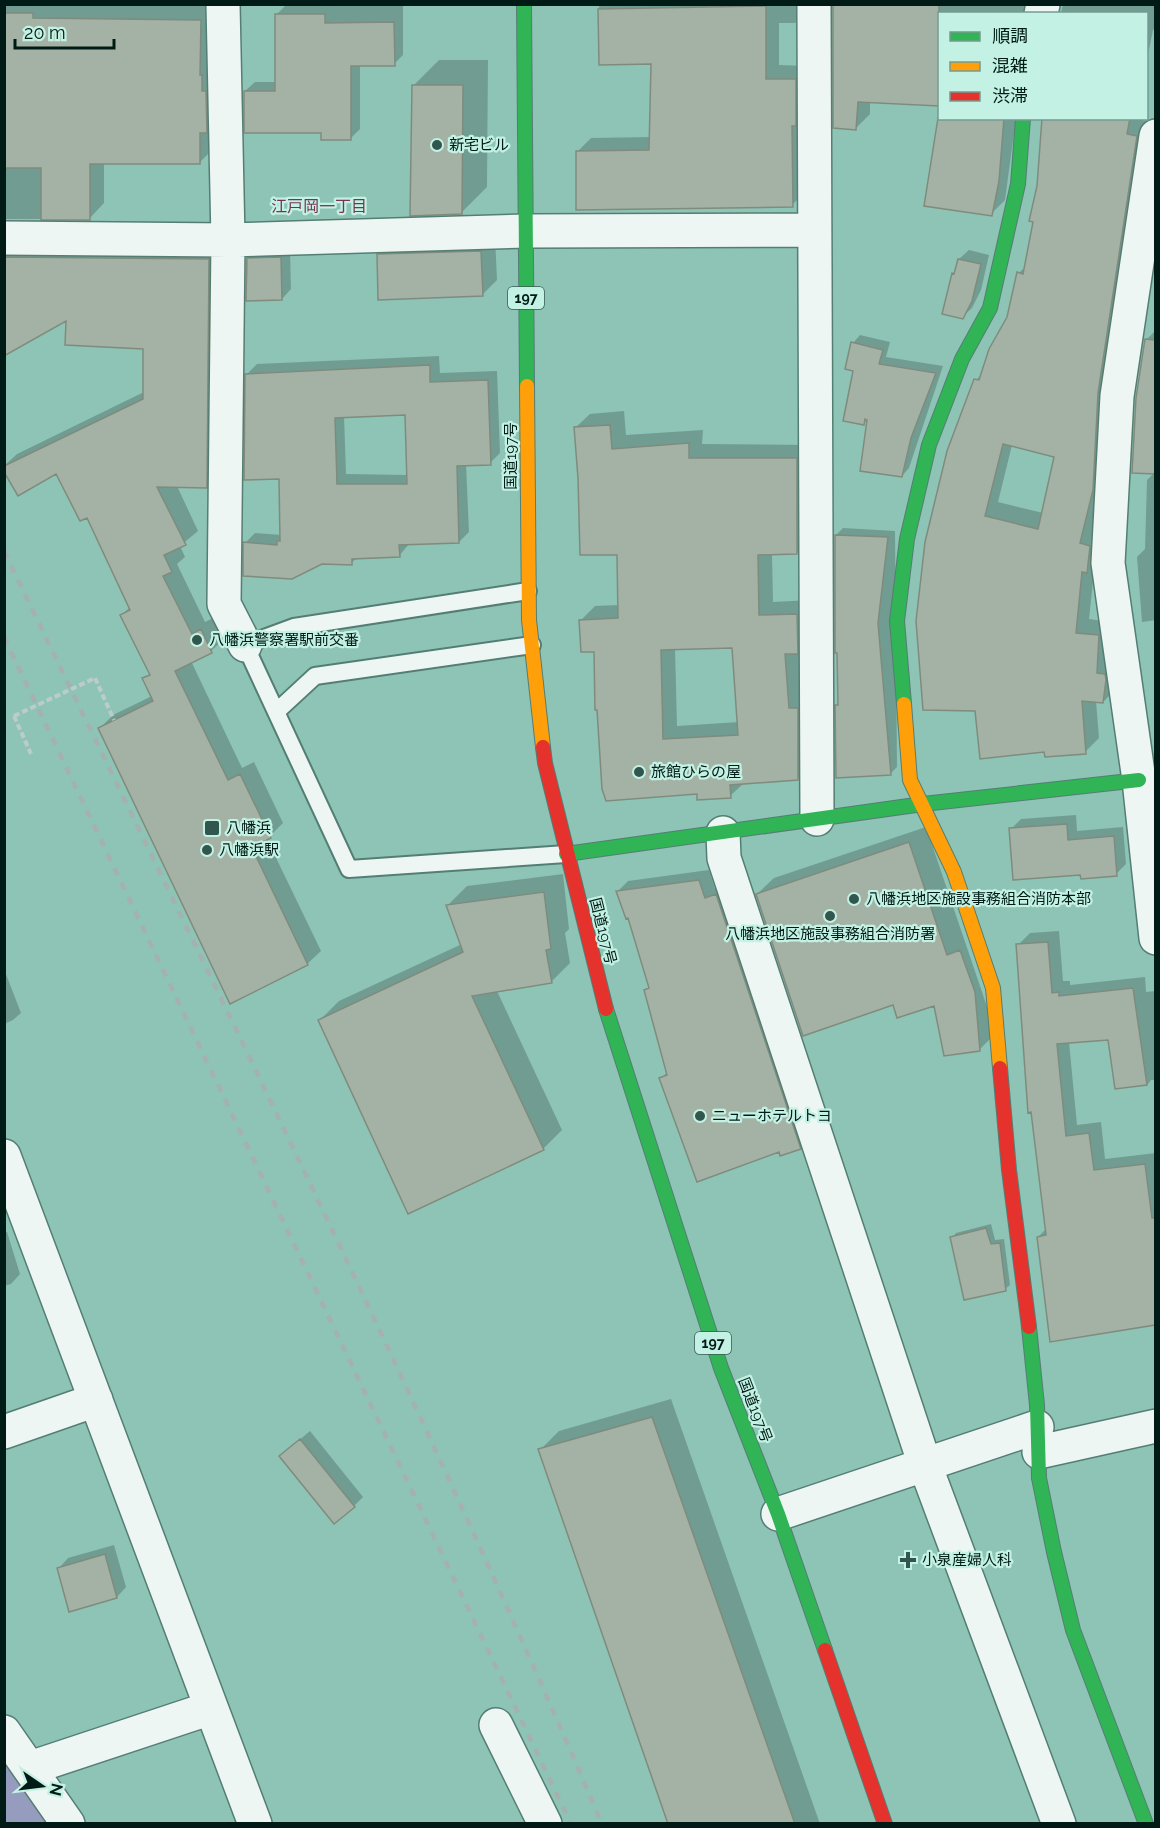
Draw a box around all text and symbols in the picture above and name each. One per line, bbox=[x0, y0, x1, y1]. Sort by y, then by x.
scale bar bbox=[15, 12, 114, 50]
legend bbox=[938, 12, 1148, 120]
text: 20 m bbox=[24, 22, 66, 43]
text: 順調 bbox=[992, 25, 1028, 46]
text: 混雑 bbox=[992, 55, 1028, 76]
text: 渋滞 bbox=[992, 85, 1028, 106]
place label: 新宅ビル bbox=[449, 136, 509, 154]
marker: 新宅ビル bbox=[430, 138, 444, 152]
district label: 江戸岡一丁目 bbox=[271, 197, 367, 216]
road number: 197 bbox=[508, 287, 544, 309]
street label: 国道197号 bbox=[502, 422, 520, 490]
place label: 八幡浜警察署駅前交番 bbox=[209, 631, 359, 649]
marker: 八幡浜警察署駅前交番 bbox=[190, 633, 204, 647]
place label: 旅館ひらの屋 bbox=[651, 763, 741, 781]
marker: 旅館ひらの屋 bbox=[632, 765, 646, 779]
marker: 八幡浜 bbox=[203, 819, 221, 837]
place label: 八幡浜 bbox=[226, 819, 271, 837]
place label: 八幡浜駅 bbox=[219, 841, 279, 859]
marker: 八幡浜駅 bbox=[200, 843, 214, 857]
place label: 八幡浜地区施設事務組合消防本部 bbox=[866, 890, 1091, 908]
marker: 八幡浜地区施設事務組合消防本部 bbox=[847, 892, 861, 906]
street label: 国道197号 bbox=[586, 896, 620, 966]
marker: 八幡浜地区施設事務組合消防署 bbox=[823, 909, 837, 923]
place label: 八幡浜地区施設事務組合消防署 bbox=[725, 925, 935, 943]
place label: ニューホテルトヨ bbox=[712, 1107, 832, 1125]
marker: ニューホテルトヨ bbox=[693, 1109, 707, 1123]
road number: 197 bbox=[695, 1332, 731, 1354]
street label: 国道197号 bbox=[734, 1375, 776, 1445]
marker: 小泉産婦人科 bbox=[899, 1551, 917, 1569]
place label: 小泉産婦人科 bbox=[922, 1551, 1012, 1569]
north arrow bbox=[12, 1756, 72, 1816]
text: N bbox=[45, 1781, 67, 1798]

